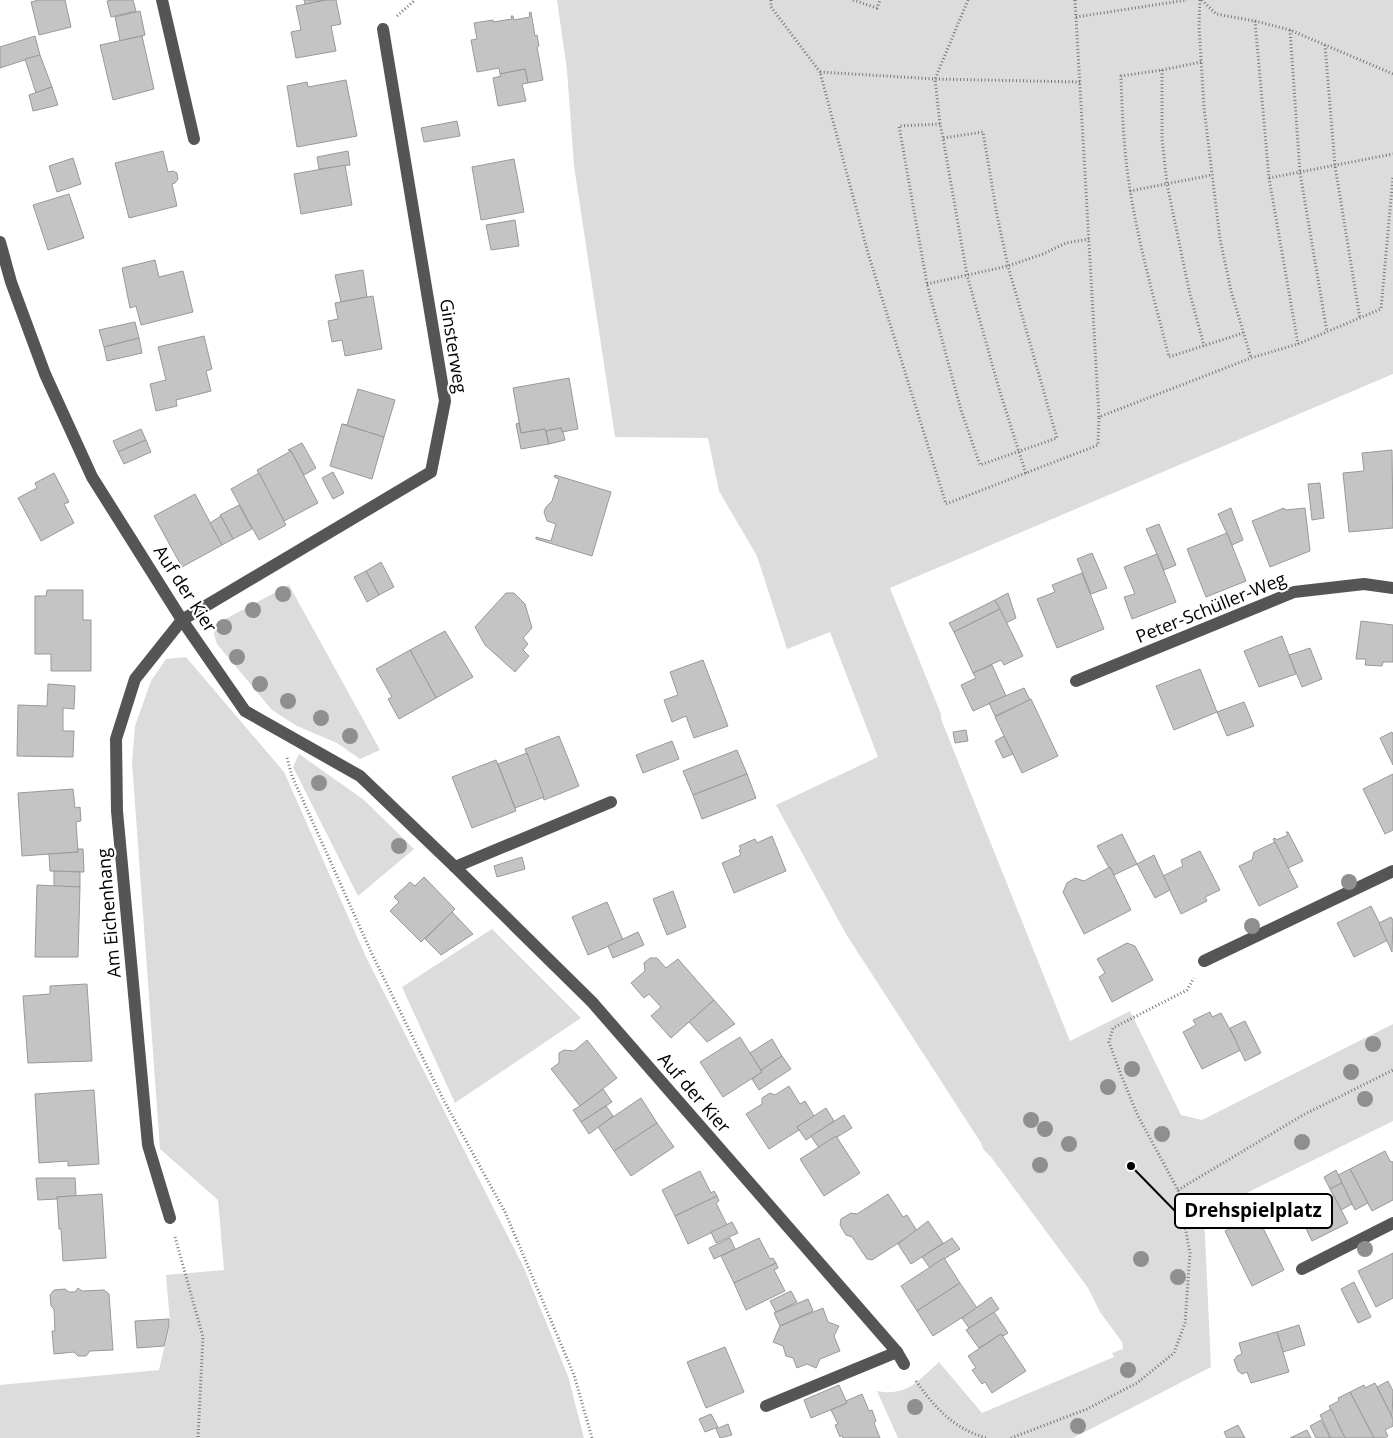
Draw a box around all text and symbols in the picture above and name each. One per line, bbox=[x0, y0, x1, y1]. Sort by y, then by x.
street label: Ginsterweg bbox=[435, 297, 473, 395]
street label: Auf der Kier bbox=[149, 540, 223, 637]
street label: Peter-Schüller-Weg bbox=[1132, 566, 1290, 648]
street label: Am Eichenhang bbox=[90, 847, 126, 979]
street label: Auf der Kier bbox=[653, 1047, 737, 1138]
callout: Drehspielplatz bbox=[1175, 1194, 1332, 1228]
text: Drehspielplatz bbox=[1184, 1197, 1322, 1223]

